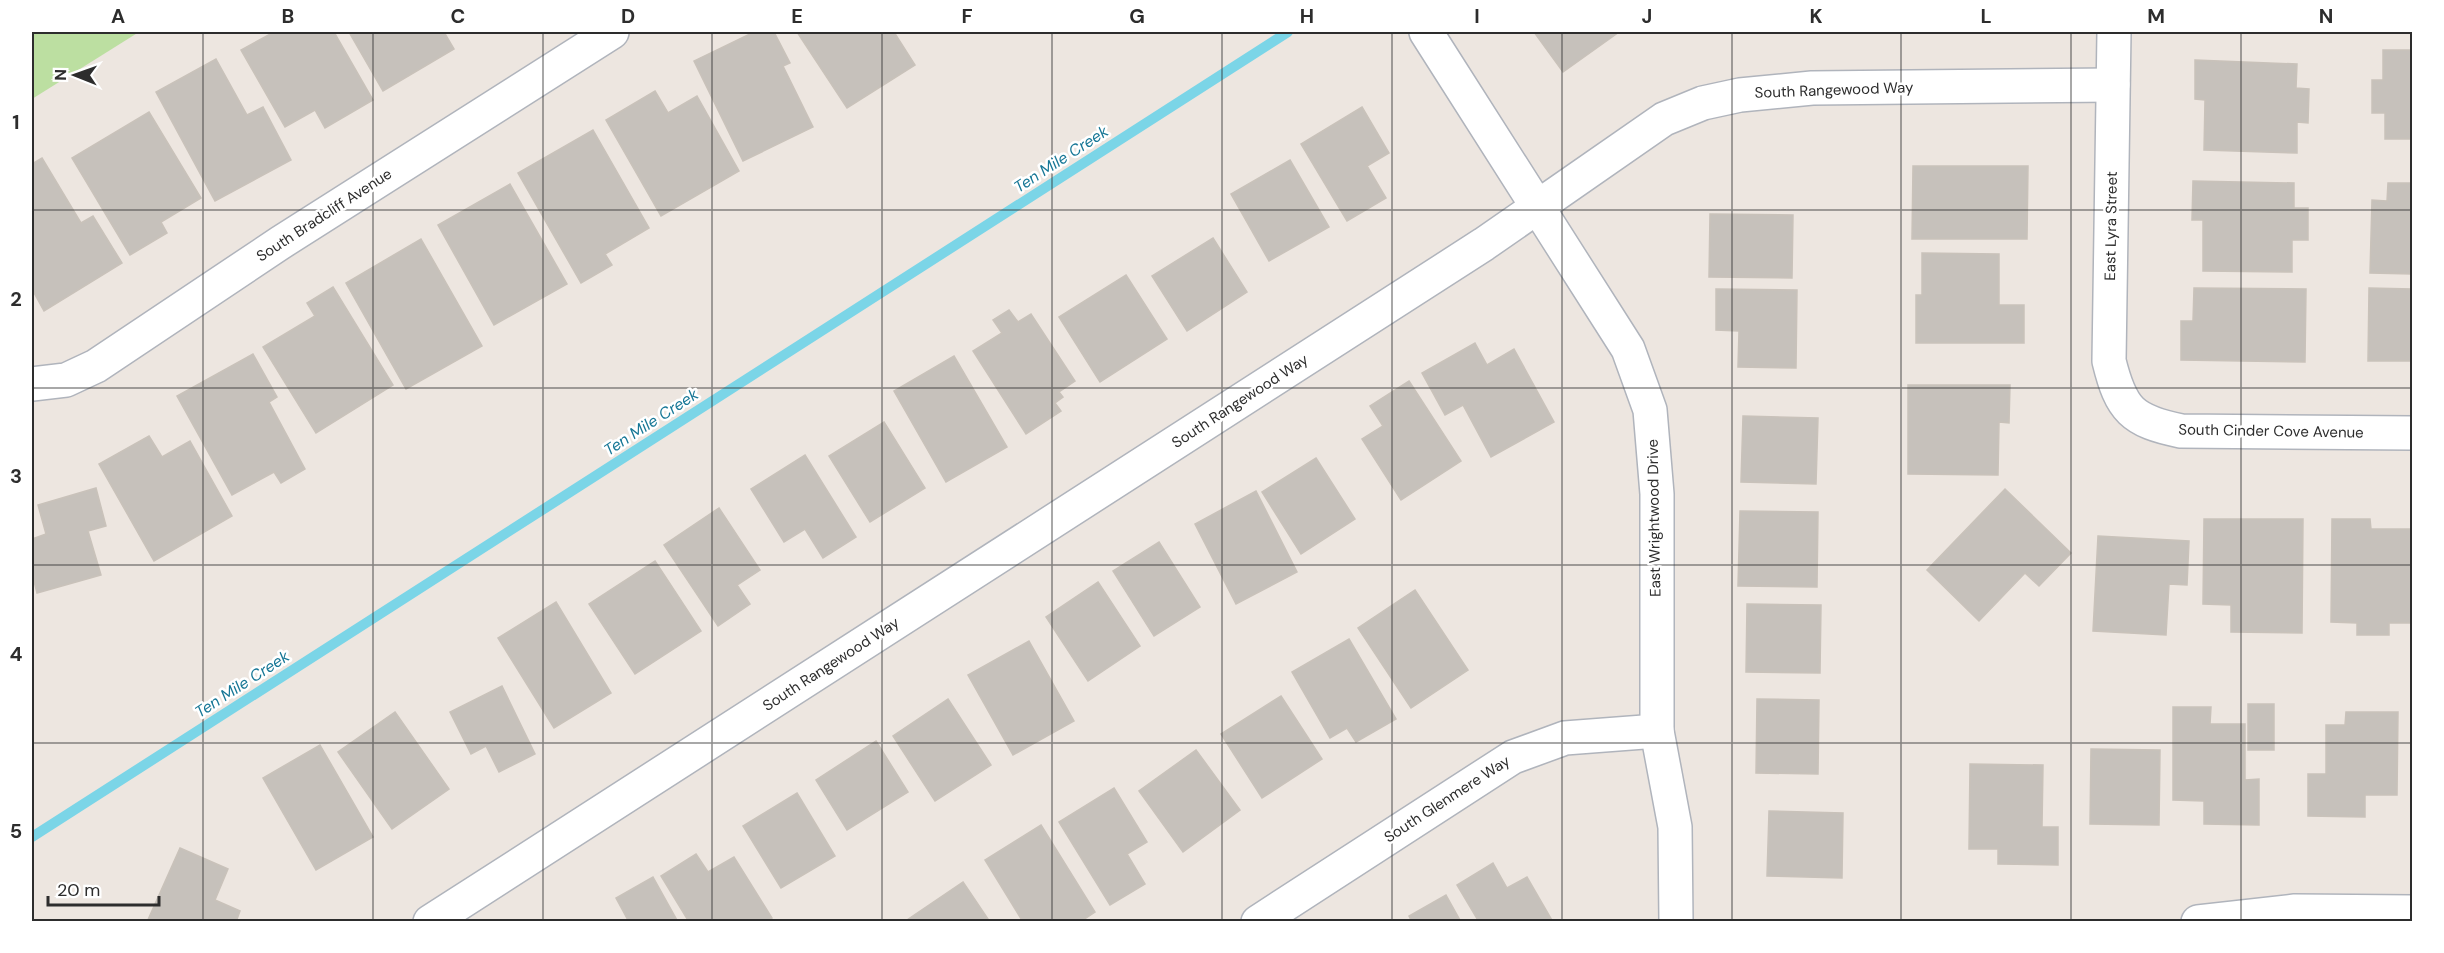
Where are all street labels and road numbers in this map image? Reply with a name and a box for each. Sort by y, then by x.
street label: South Rangewood Way [1754,77,1914,103]
street label: South Bradcliff Avenue [252,164,396,266]
street label: East Lyra Street [2100,171,2122,281]
street label: South Rangewood Way [1168,349,1313,453]
street label: South Cinder Cove Avenue [2178,419,2364,443]
street label: East Wrightwood Drive [1643,439,1665,597]
street label: South Rangewood Way [759,612,904,716]
street label: South Glenmere Way [1380,750,1514,847]

